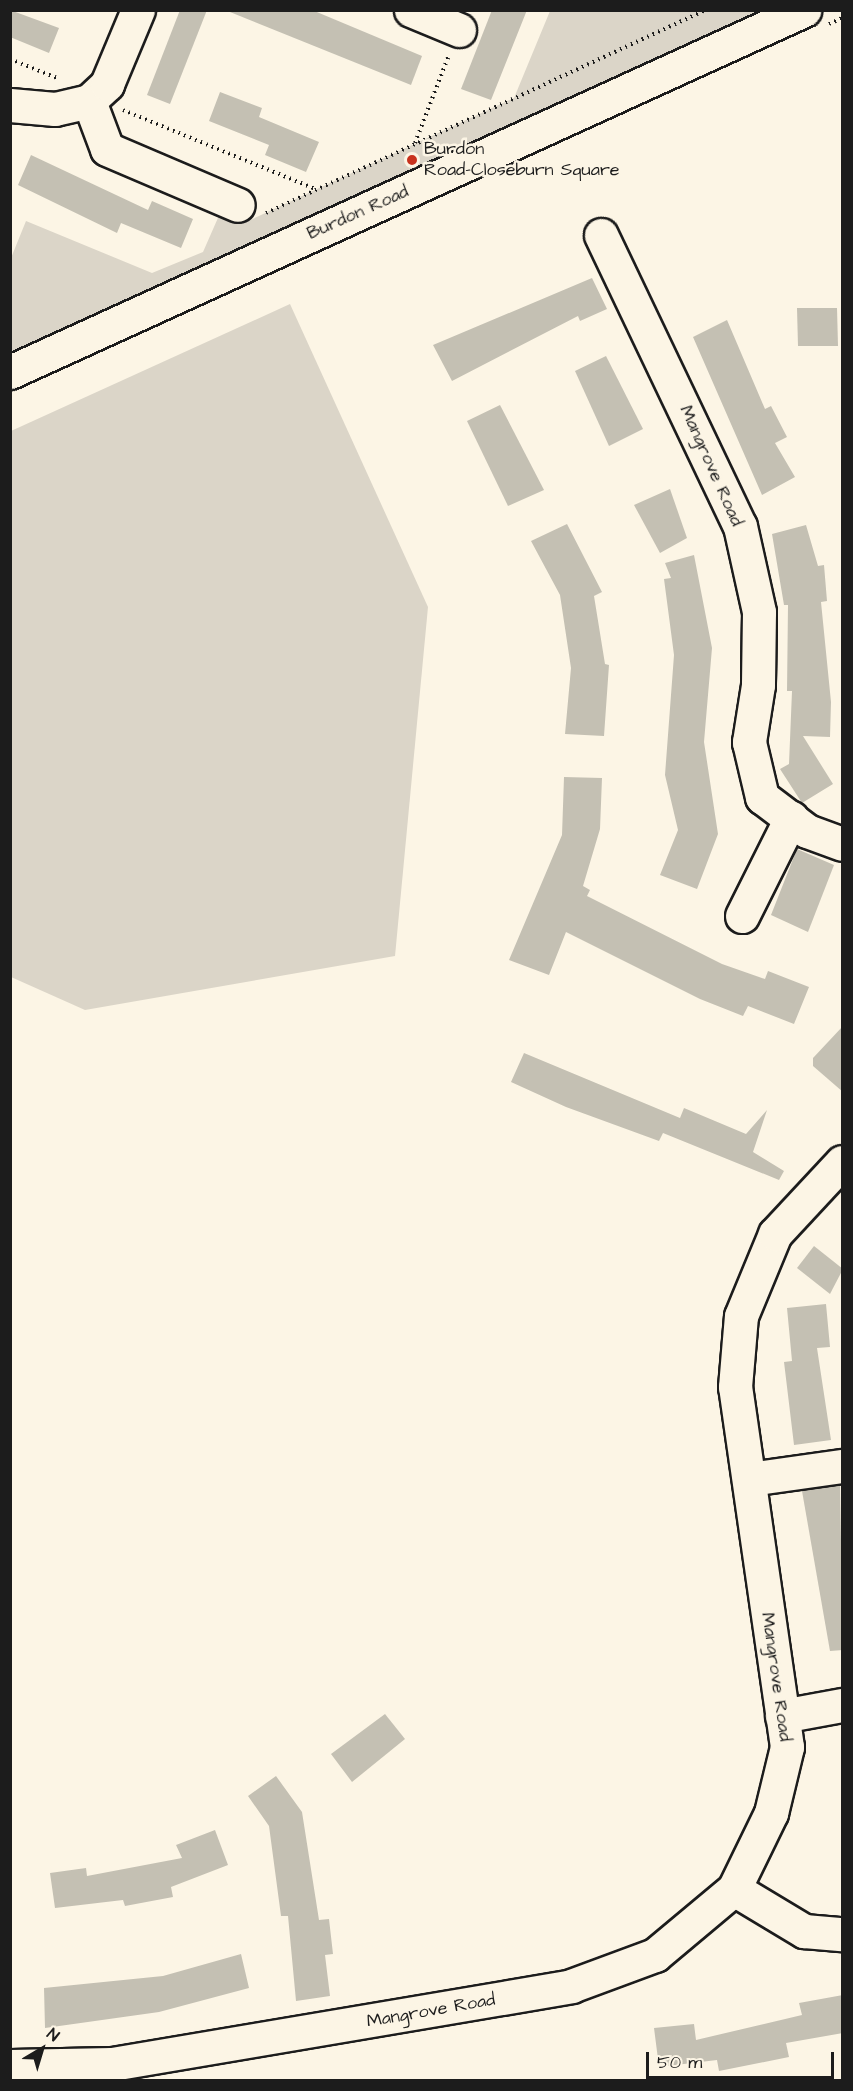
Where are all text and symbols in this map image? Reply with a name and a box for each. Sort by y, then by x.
place label: Burdon Road-Closeburn Square [424,139,620,182]
marker: Burdon Road-Closeburn Square [405,153,419,167]
street label: Burdon Road [304,181,412,245]
street label: Mangrove Road [675,402,747,530]
street label: Mangrove Road [756,1611,796,1743]
street label: Mangrove Road [365,1989,497,2033]
north arrow [12,2019,72,2079]
text: N [42,2023,64,2047]
scale bar [649,2040,836,2078]
text: 50 m [657,2050,702,2075]

